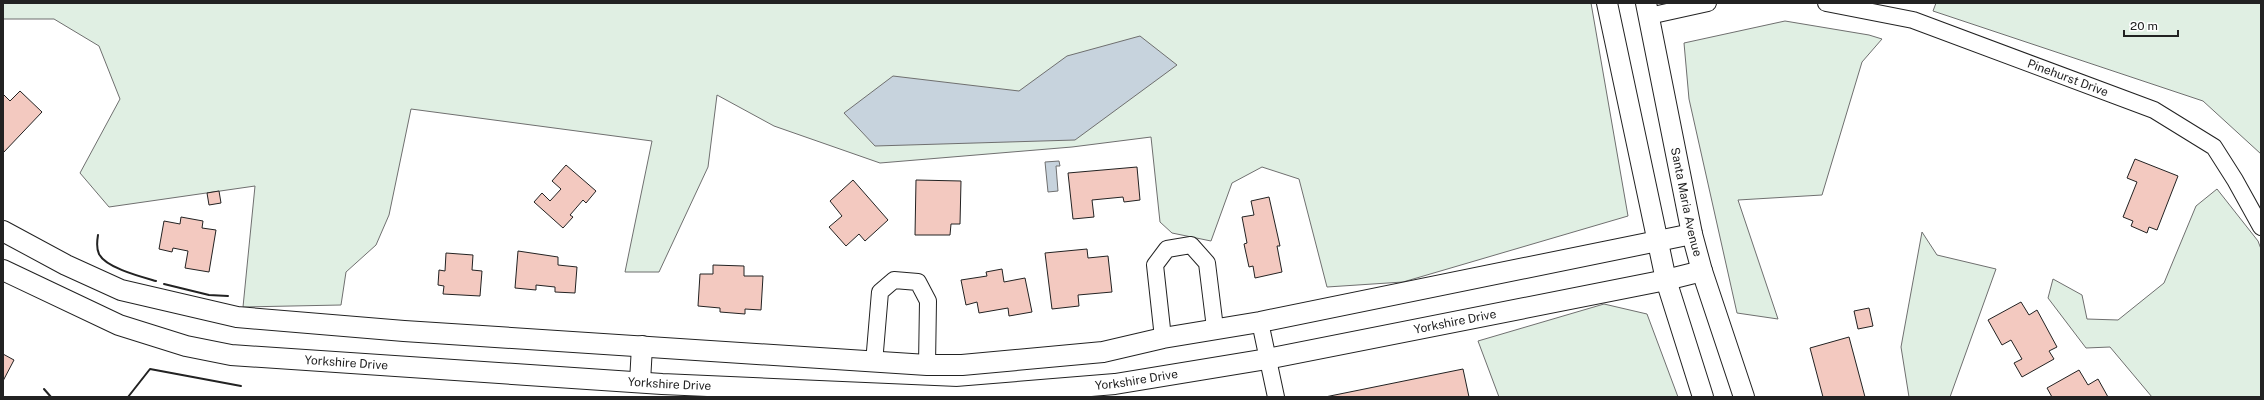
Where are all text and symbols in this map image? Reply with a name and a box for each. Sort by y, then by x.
scale bar [2124,12,2178,38]
text: 20 m [2130,19,2158,33]
street label: Pinehurst Drive [2025,56,2111,99]
street label: Santa Maria Avenue [1668,146,1705,258]
street label: Yorkshire Drive [1413,307,1498,337]
street label: Yorkshire Drive [304,353,389,373]
street label: Yorkshire Drive [1094,367,1179,393]
street label: Yorkshire Drive [627,375,712,393]

